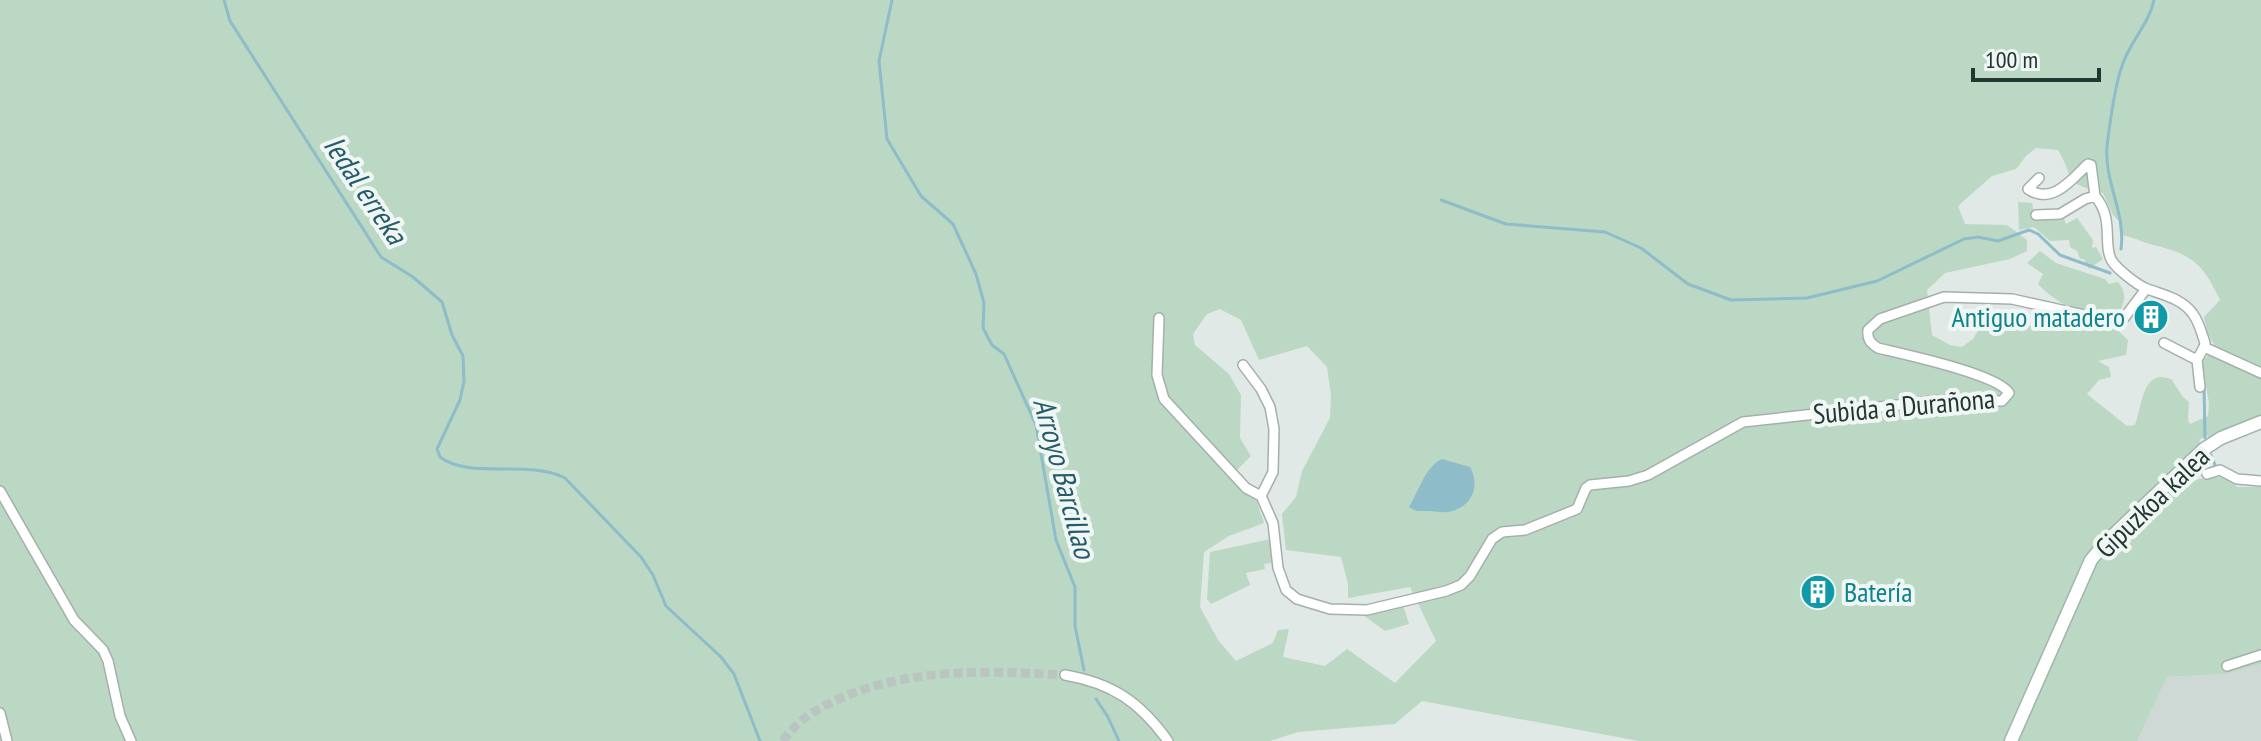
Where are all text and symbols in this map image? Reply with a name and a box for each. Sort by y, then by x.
scale bar [1973,32,2099,82]
text: 100 m [1985,44,2038,75]
water label: Iedal erreka [316,127,418,253]
place label: Antiguo matadero [1952,298,2125,335]
building icon: Antiguo matadero [2132,298,2170,336]
street label: Subida a Durañona [1812,379,1996,432]
water label: Arroyo Barcillao [1025,393,1106,564]
street label: Gipuzkoa kalea [2086,438,2217,565]
building icon: Batería [1799,573,1837,611]
place label: Batería [1844,573,1912,610]

